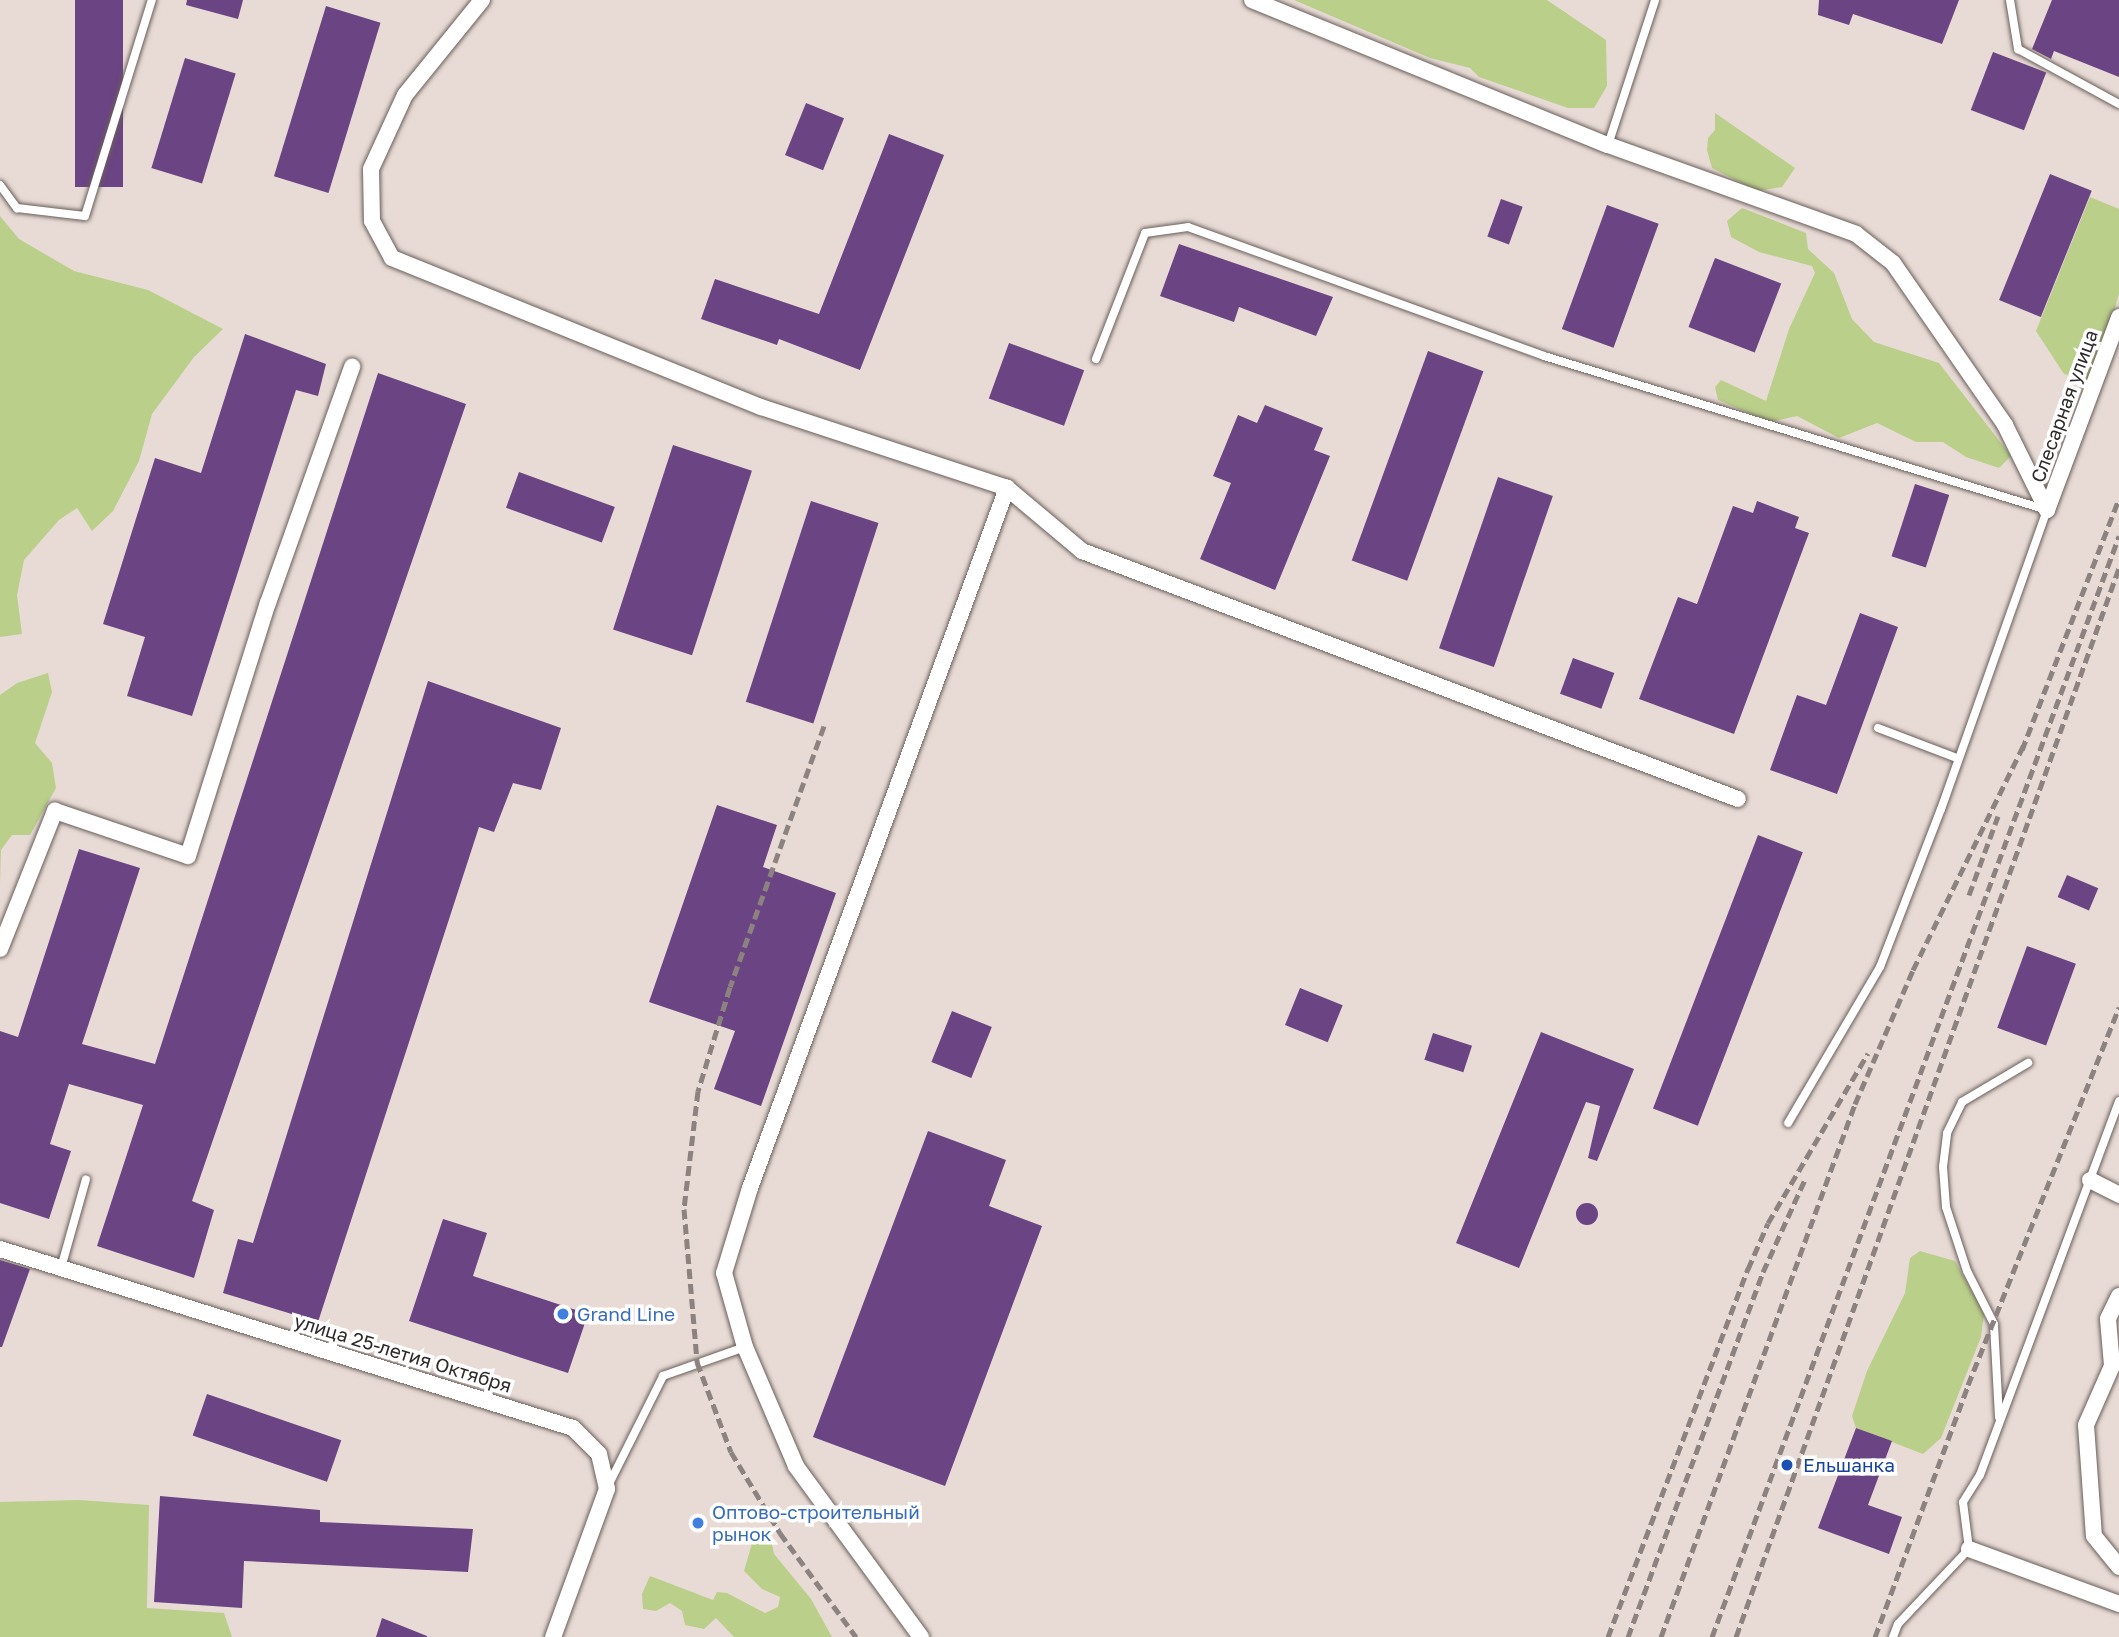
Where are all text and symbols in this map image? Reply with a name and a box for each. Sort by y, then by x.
street label: Слесарная улица [2026,327,2102,485]
place label: Grand Line [577,1303,675,1325]
marker: Grand Line [555,1306,571,1322]
street label: улица 25-летия Октября [292,1309,514,1397]
place label: Ельшанка [1803,1454,1895,1476]
marker: Ельшанка [1777,1455,1797,1475]
place label: Оптово-строительный рынок [712,1501,920,1545]
marker: Оптово-строительный рынок [690,1515,706,1531]

